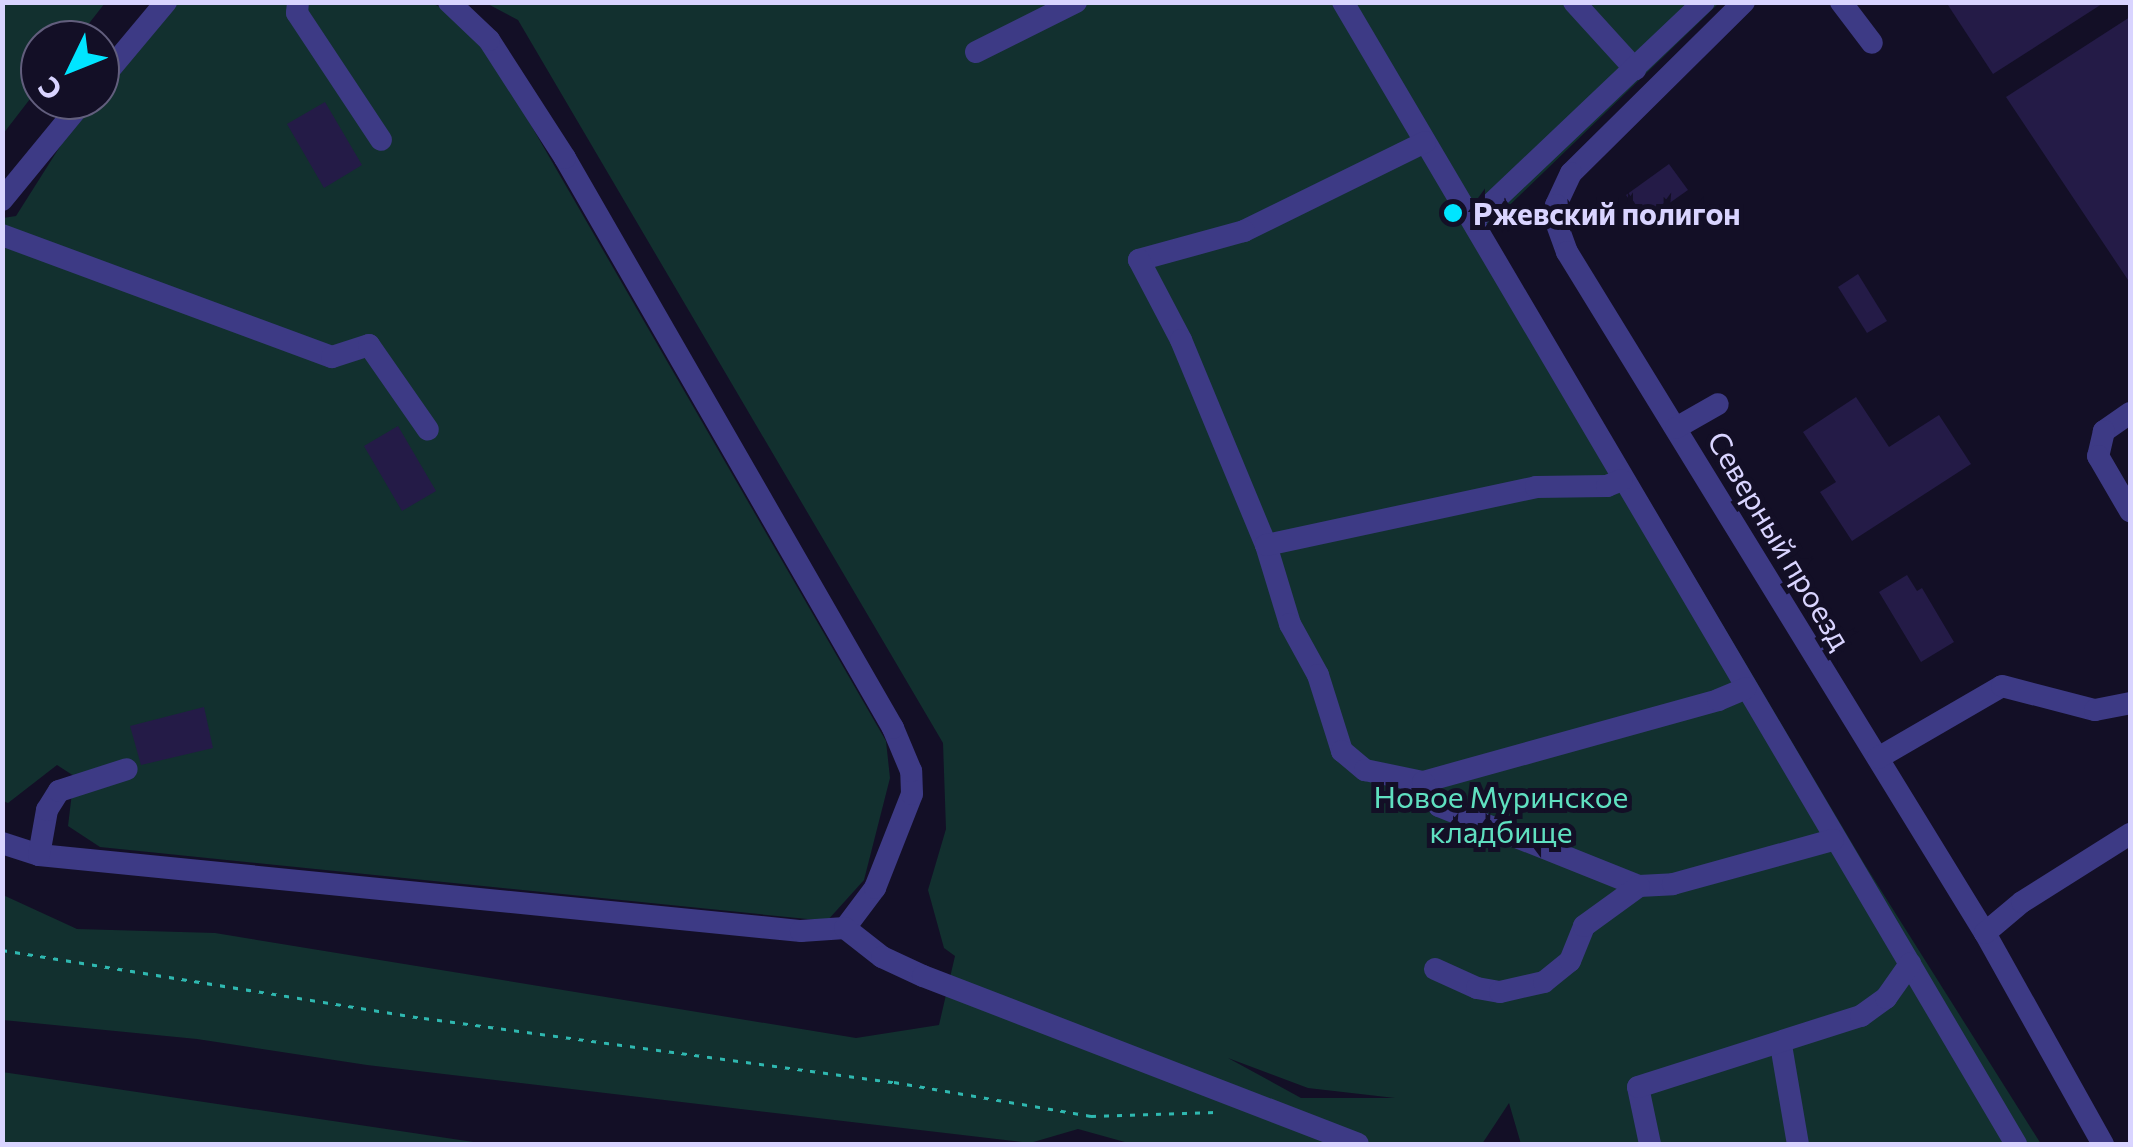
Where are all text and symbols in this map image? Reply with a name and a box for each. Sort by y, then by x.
north arrow [20,20,120,120]
text: С [31,71,68,108]
place label: Ржевский полигон [1473,195,1741,231]
marker: Ржевский полигон [1442,202,1464,224]
street label: Северный проезд [1701,424,1859,656]
park label: Новое Муринское кладбище [1374,778,1628,848]

